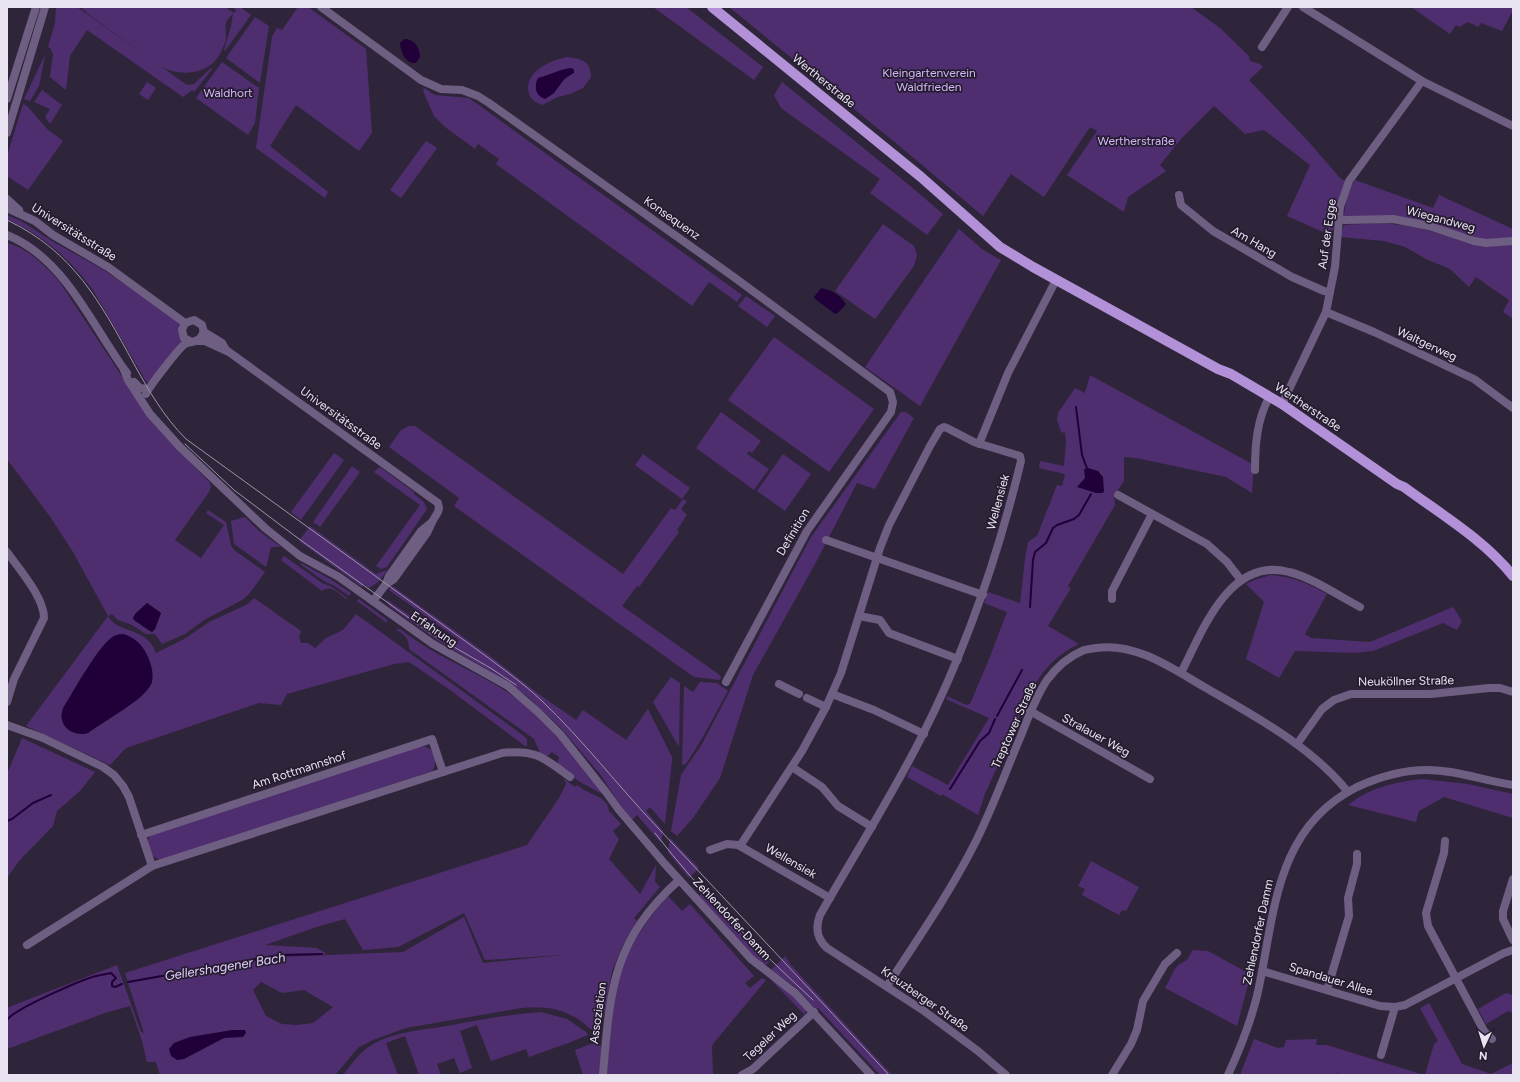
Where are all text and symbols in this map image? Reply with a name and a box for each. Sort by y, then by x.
street label: Wertherstraße [790,51,859,111]
park label: Kleingartenverein Waldfrieden [882,66,976,94]
park label: Waldhort [203,86,253,100]
park label: Wertherstraße [1097,134,1175,148]
street label: Konsequenz [641,193,703,243]
street label: Auf der Egge [1315,198,1339,270]
street label: Universitätsstraße [29,200,119,264]
street label: Wiegandweg [1405,203,1477,235]
street label: Am Hang [1229,223,1279,261]
street label: Waltgerweg [1395,324,1459,364]
street label: Wertherstraße [1272,380,1344,435]
street label: Universitätsstraße [297,384,385,453]
street label: Wellensiek [984,473,1012,531]
street label: Definition [773,506,813,558]
street label: Erfahrung [408,608,460,650]
street label: Neuköllner Straße [1358,673,1455,689]
street label: Treptower Straße [989,679,1040,770]
street label: Stralauer Weg [1059,711,1133,759]
street label: Am Rottmannshof [250,748,348,792]
street label: Wellensiek [763,841,819,881]
street label: Zehlendorfer Damm [690,875,774,963]
street label: Zehlendorfer Damm [1240,878,1276,986]
water label: Gellershagener Bach [164,950,286,983]
street label: Spandauer Allee [1287,960,1375,999]
street label: Kreuzberger Straße [878,963,972,1035]
street label: Assoziation [587,981,609,1045]
street label: Tegeler Weg [741,1008,799,1064]
north arrow [1464,1026,1504,1066]
text: N [1479,1049,1488,1062]

